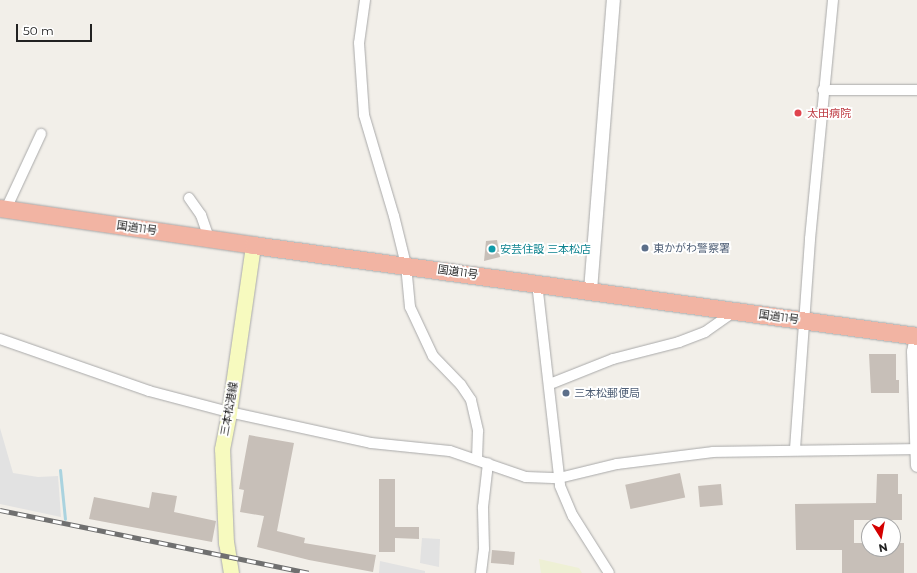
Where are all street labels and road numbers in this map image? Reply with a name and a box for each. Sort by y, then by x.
street label: 国道11号 [116,219,158,237]
street label: 国道11号 [437,263,479,281]
street label: 国道11号 [758,308,800,326]
street label: 三本松港線 [218,381,240,437]

